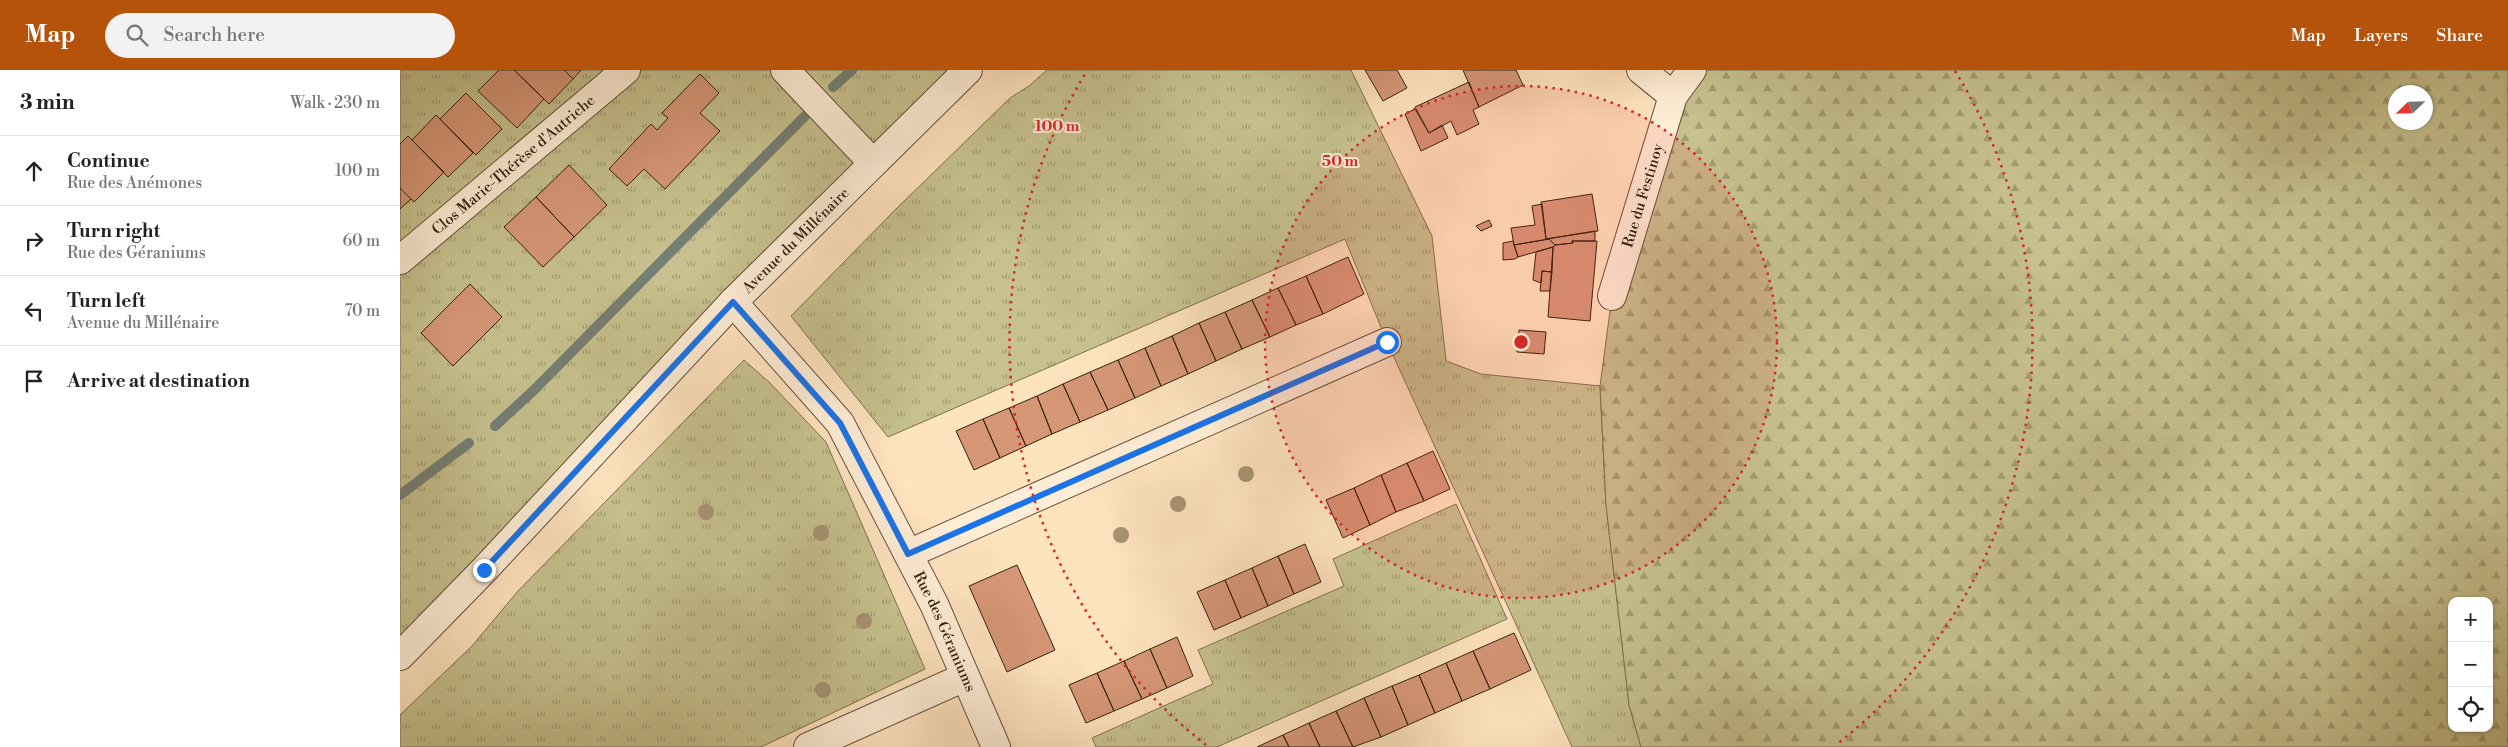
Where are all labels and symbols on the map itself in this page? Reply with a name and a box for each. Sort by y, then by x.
north arrow [2388,85,2433,130]
street label: Clos Marie-Thérèse d'Autriche [428,91,599,239]
text: 100 m [1035,117,1080,136]
street label: Rue du Festinoy [1618,141,1668,250]
text: 50 m [1322,152,1358,171]
street label: Avenue du Millénaire [738,184,853,298]
route start [1376,331,1399,354]
centre of rings [1512,333,1530,351]
route end [473,559,496,582]
street label: Rue des Géraniums [909,568,980,695]

